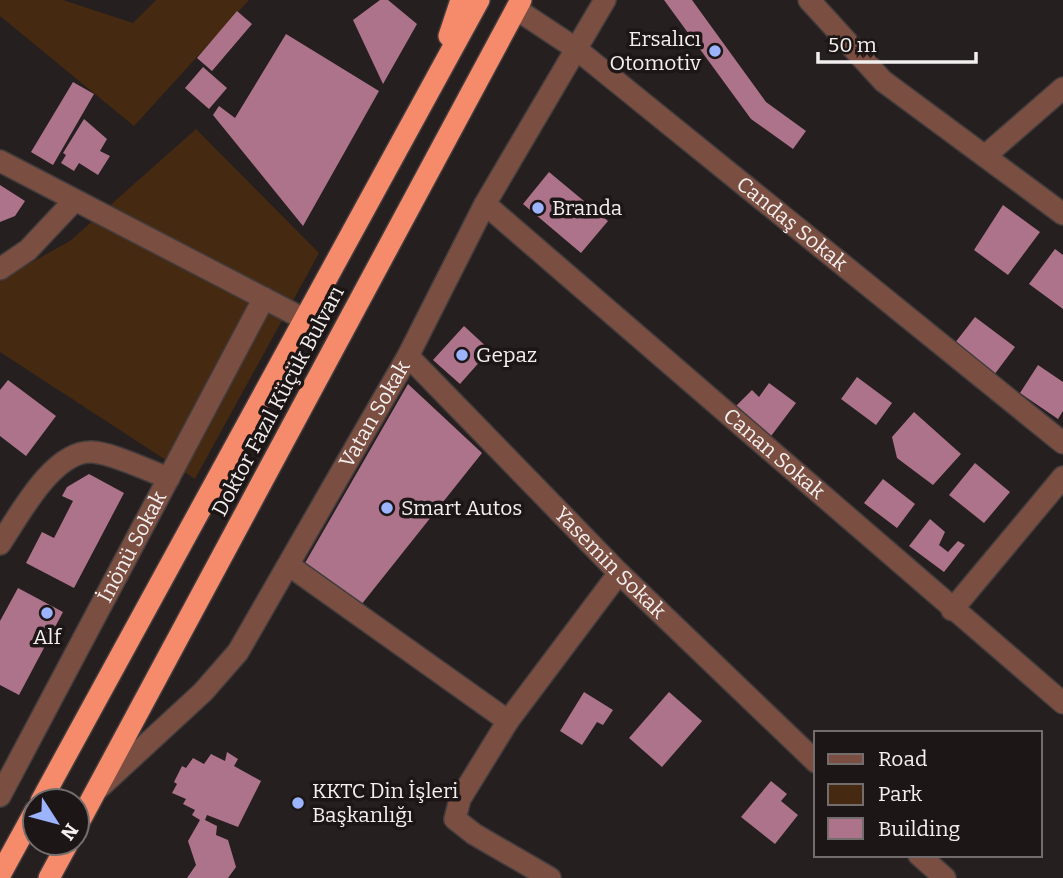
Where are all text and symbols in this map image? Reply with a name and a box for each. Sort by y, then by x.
scale bar [818,21,976,65]
place label: Ersalıcı Otomotiv [609,26,702,76]
text: 50 m [828,32,877,58]
marker: Ersalıcı Otomotiv [707,43,723,59]
street label: Candaş Sokak [731,171,853,276]
place label: Branda [552,195,623,221]
marker: Branda [530,200,546,216]
street label: Doktor Fazıl Küçük Bulvarı [206,282,350,520]
place label: Gepaz [476,342,537,368]
marker: Gepaz [454,347,470,363]
street label: Vatan Sokak [334,356,416,473]
street label: Canan Sokak [718,403,830,505]
street label: İnönü Sokak [92,487,172,607]
place label: Smart Autos [401,495,522,521]
marker: Smart Autos [379,500,395,516]
street label: Yasemin Sokak [549,501,671,624]
marker: Alf [39,605,55,621]
place label: Alf [33,624,63,650]
legend [814,731,1042,857]
text: Road [878,746,927,772]
place label: KKTC Din İşleri Başkanlığı [312,778,458,828]
text: Park [878,781,922,807]
north arrow [21,787,91,857]
marker: KKTC Din İşleri Başkanlığı [290,795,306,811]
text: Building [878,816,961,842]
text: N [56,819,83,845]

